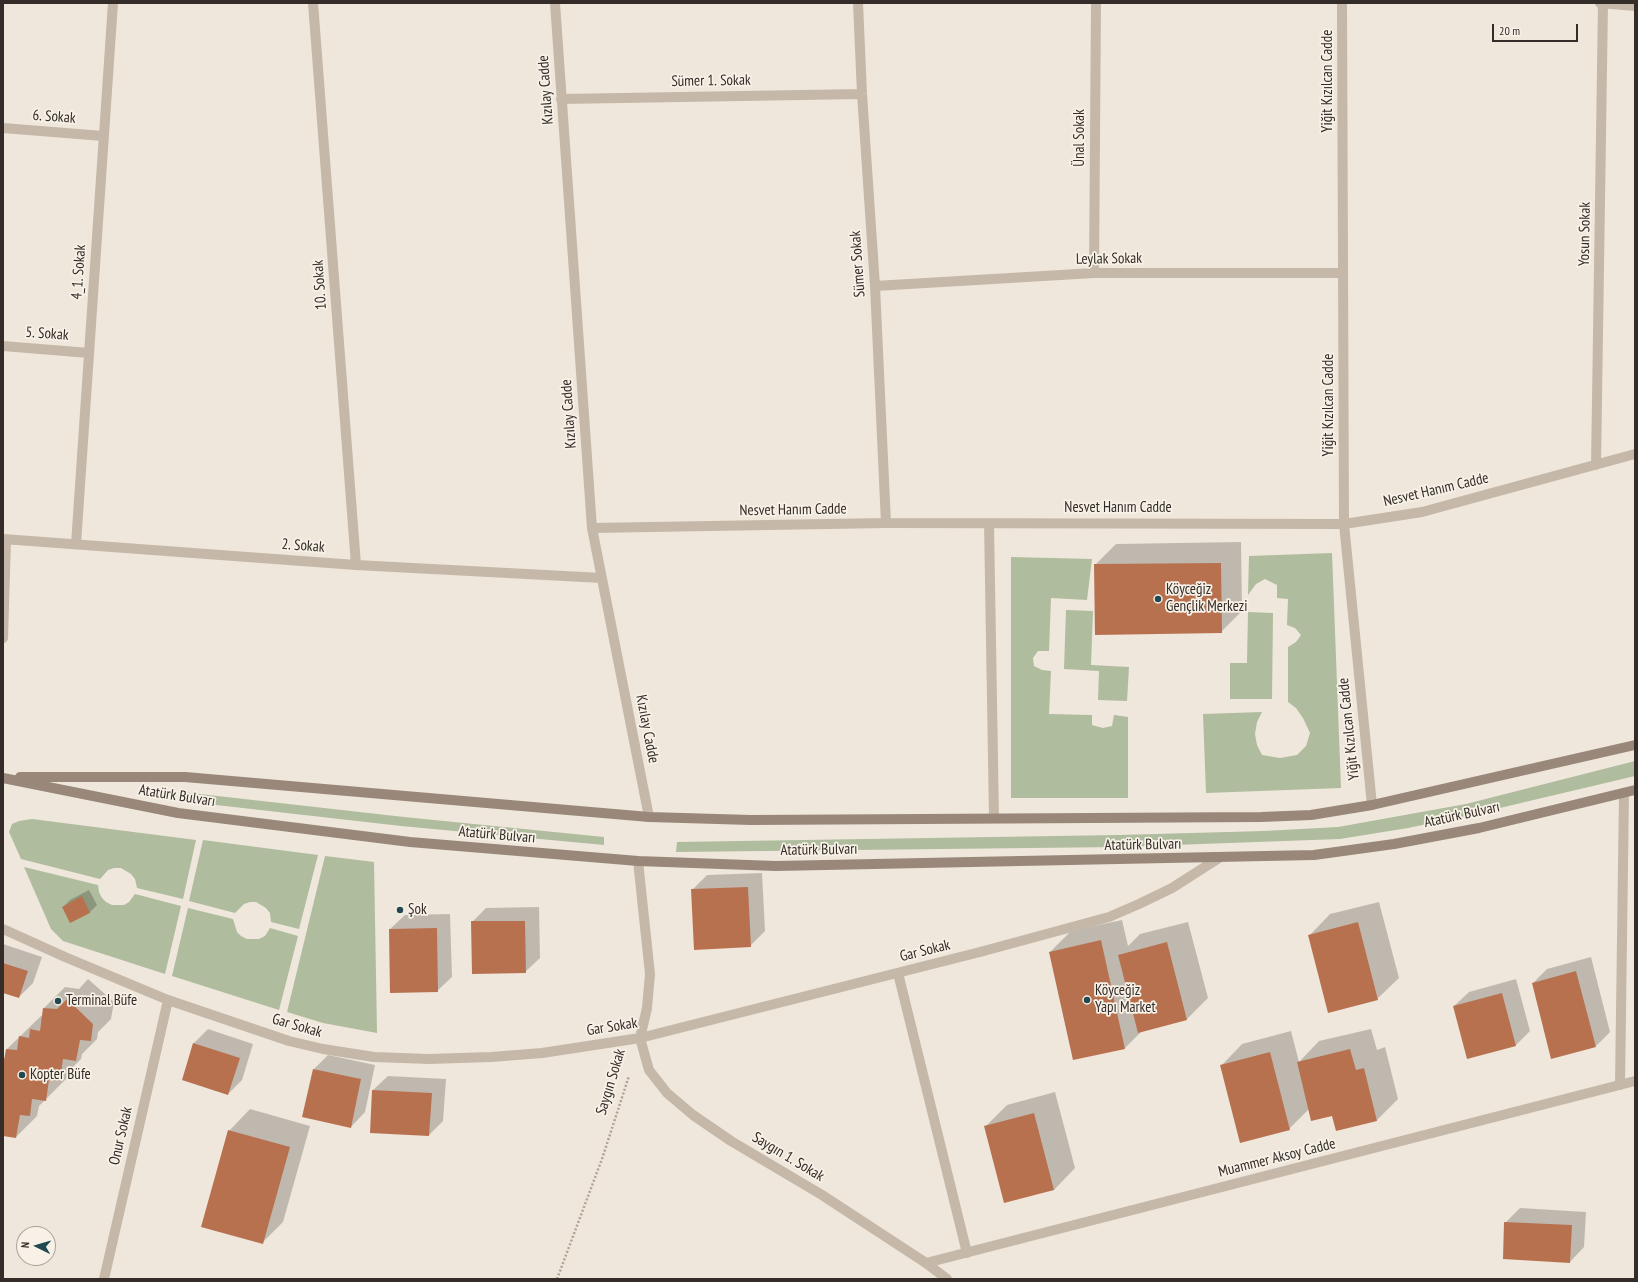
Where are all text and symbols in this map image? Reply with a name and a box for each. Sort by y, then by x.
scale bar [1494,16,1580,42]
text: 20 m [1499,23,1520,38]
street label: Yiğit Kızılcan Cadde [1319,30,1337,132]
street label: Kızılay Cadde [535,55,557,125]
street label: Sümer 1. Sokak [671,71,751,91]
street label: 6. Sokak [32,107,76,127]
street label: Ünal Sokak [1071,109,1089,167]
street label: Yosun Sokak [1575,202,1595,266]
street label: Sümer Sokak [847,230,869,298]
street label: 4_1. Sokak [68,244,90,300]
street label: Leylak Sokak [1076,249,1142,269]
street label: 10. Sokak [309,259,331,311]
street label: 5. Sokak [25,324,69,344]
street label: Yiğit Kızılcan Cadde [1320,354,1338,456]
street label: Kızılay Cadde [558,379,580,449]
street label: Nesvet Hanım Cadde [1382,469,1490,511]
street label: Nesvet Hanım Cadde [1064,499,1172,517]
street label: Nesvet Hanım Cadde [739,500,847,520]
street label: 2. Sokak [281,536,325,556]
place label: Köyceğiz Gençlik Merkezi [1166,581,1248,616]
marker: Köyceğiz Gençlik Merkezi [1153,594,1163,604]
street label: Yiğit Kızılcan Cadde [1335,677,1363,781]
street label: Kızılay Cadde [632,693,662,765]
street label: Atatürk Bulvarı [138,781,216,811]
street label: Atatürk Bulvarı [1422,798,1502,832]
street label: Atatürk Bulvarı [458,823,536,847]
street label: Atatürk Bulvarı [1104,835,1182,855]
street label: Atatürk Bulvarı [780,840,858,860]
place label: Şok [408,901,427,919]
marker: Şok [395,905,405,915]
street label: Gar Sokak [898,936,952,966]
place label: Köyceğiz Yapı Market [1095,982,1156,1017]
place label: Terminal Büfe [66,992,137,1010]
marker: Köyceğiz Yapı Market [1082,995,1092,1005]
marker: Terminal Büfe [53,996,63,1006]
street label: Gar Sokak [270,1010,324,1042]
street label: Gar Sokak [585,1014,639,1040]
street label: Saygın Sokak [592,1047,630,1117]
place label: Kopter Büfe [30,1066,91,1084]
marker: Kopter Büfe [17,1070,27,1080]
street label: Onur Sokak [106,1105,136,1167]
street label: Saygın 1. Sokak [749,1129,827,1185]
street label: Muammer Aksoy Cadde [1217,1135,1337,1181]
north arrow [16,1226,56,1266]
text: N [18,1241,32,1249]

